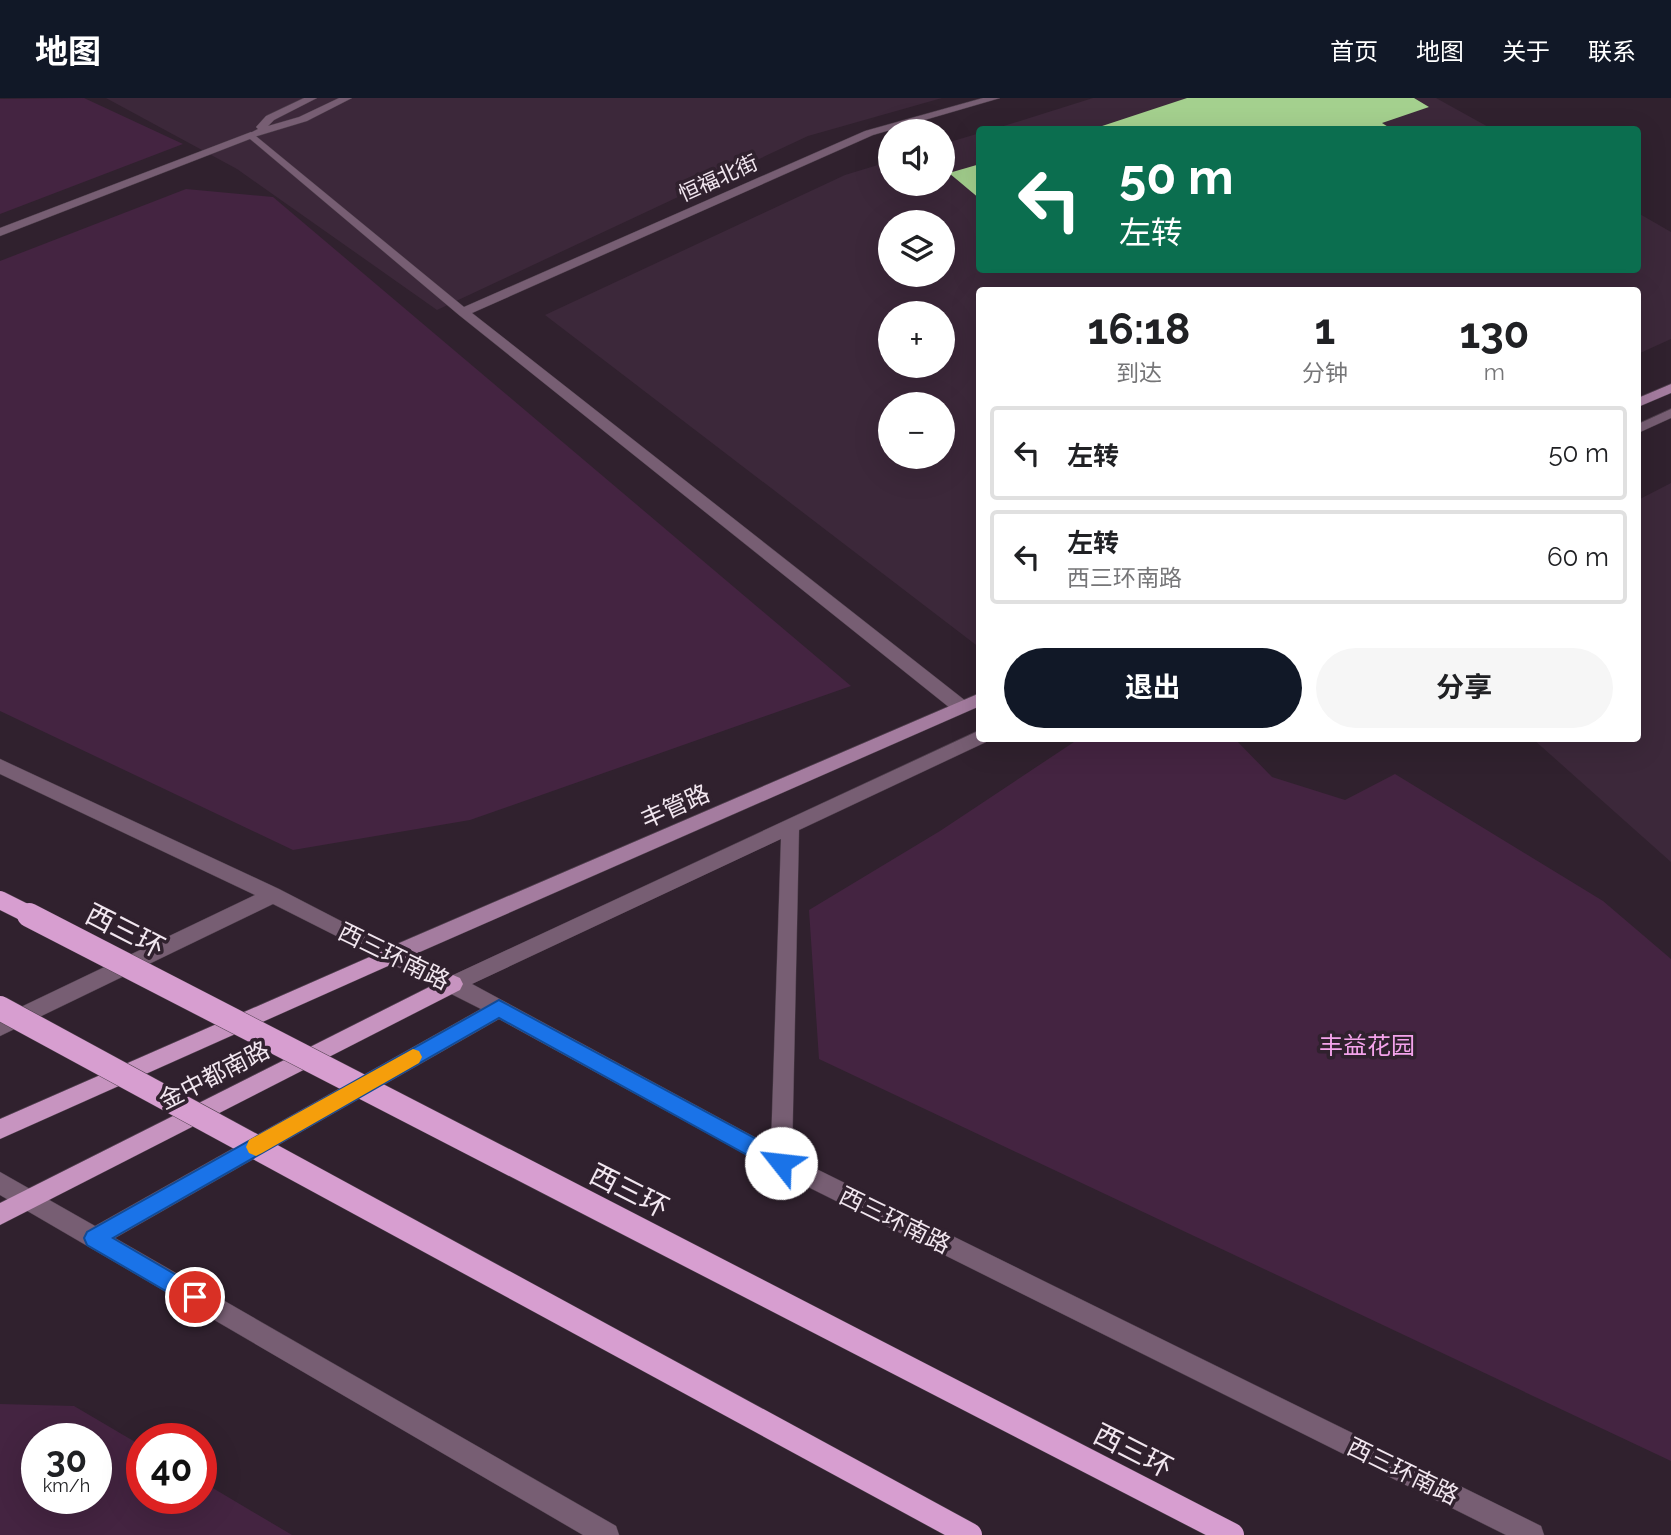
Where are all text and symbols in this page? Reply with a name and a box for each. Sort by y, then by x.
text: 地图 [35,32,101,71]
text: 首页 [1330,37,1378,66]
text: 地图 [1416,37,1464,66]
text: 关于 [1502,37,1550,66]
text: 联系 [1588,37,1636,66]
map controls [878,119,955,469]
button: sound [878,119,955,196]
text: 50 m [1119,148,1234,205]
street label: 恒福北街 [675,149,761,207]
icon: left [1004,154,1095,245]
button: layers [878,210,955,287]
text: 左转 [1119,214,1183,251]
button: + [878,301,955,378]
text: 16:18 [1088,305,1190,354]
text: 1 [1314,305,1335,354]
text: 130 [1459,309,1529,358]
text: m [1484,358,1505,385]
text: 到达 [1116,359,1162,386]
text: 分钟 [1302,359,1348,386]
button: − [878,392,955,469]
icon: left [1008,434,1046,472]
text: 50 m [1548,438,1609,468]
text: 左转 [1067,441,1119,471]
text: 左转 [1067,528,1119,558]
icon: left [1008,538,1046,576]
text: 60 m [1547,542,1609,572]
text: 西三环南路 [1067,564,1182,591]
button: 退出 [1004,648,1302,728]
button: 分享 [1316,648,1613,728]
street label: 丰管路 [636,778,714,834]
street label: 西三环 [80,897,170,965]
street label: 西三环南路 [334,917,454,995]
park label: 丰益花园 [1319,1031,1415,1060]
street label: 金中都南路 [154,1035,274,1115]
position arrow [744,1126,818,1200]
street label: 西三环 [584,1157,674,1225]
street label: 西三环南路 [835,1181,955,1259]
pin [165,1267,225,1327]
icon: arrive [176,1278,214,1316]
street label: 西三环 [1088,1417,1178,1485]
speed limit sign: 40 [126,1423,217,1514]
street label: 西三环南路 [1343,1432,1463,1510]
text: 30 [46,1439,87,1480]
text: km/h [43,1475,90,1496]

